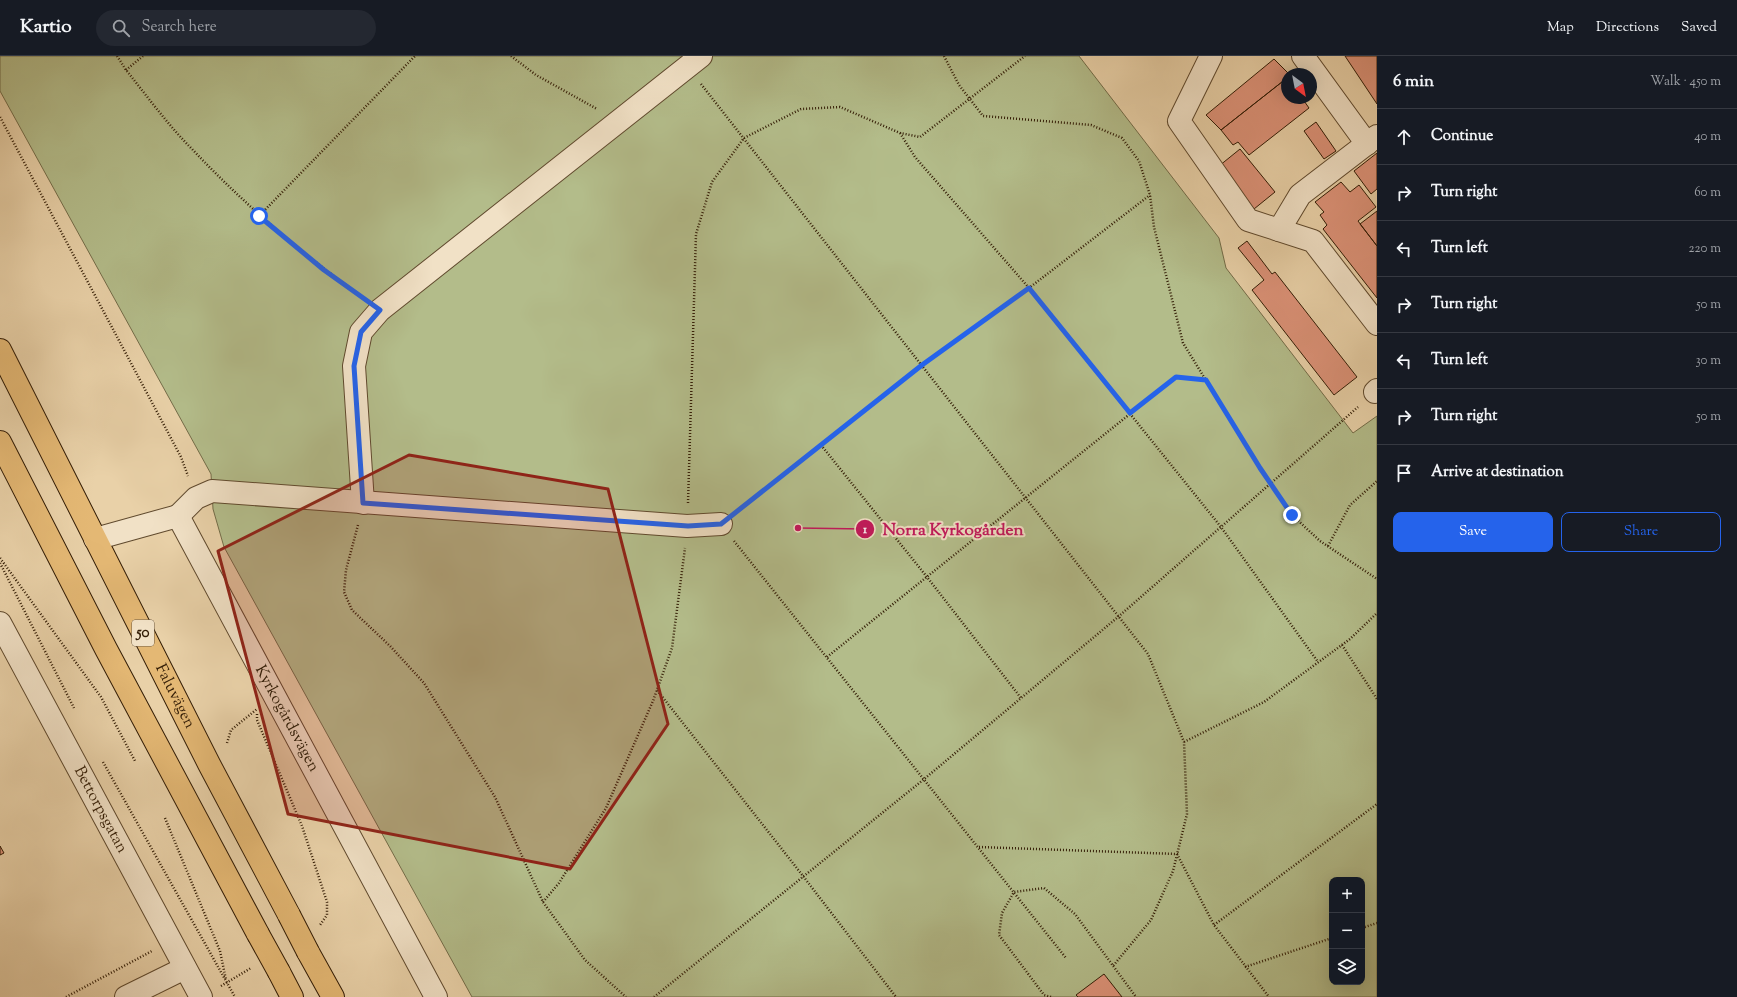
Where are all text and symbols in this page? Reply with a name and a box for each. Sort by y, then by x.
search box [96,10,376,46]
text: Kartio [20,14,72,41]
icon: search [110,17,132,39]
text: Search here [142,17,217,38]
text: Map [1547,18,1574,38]
text: Directions [1596,18,1659,38]
text: Saved [1681,18,1717,38]
north arrow [1281,68,1317,104]
text: 6 min [1393,70,1434,94]
text: Walk · 450 m [1650,73,1721,91]
icon: ahead [1393,126,1415,148]
text: Continue [1431,126,1493,147]
text: 40 m [1694,128,1721,146]
icon: right [1393,182,1415,204]
text: Turn right [1431,182,1497,203]
text: 60 m [1694,184,1721,202]
route start [250,207,268,225]
icon: left [1393,238,1415,260]
text: Turn left [1431,238,1488,259]
text: 220 m [1688,240,1721,258]
icon: right [1393,294,1415,316]
text: Turn right [1431,294,1497,315]
text: 50 m [1696,296,1721,314]
icon: left [1393,350,1415,372]
text: Turn left [1431,350,1488,371]
text: 30 m [1695,352,1721,370]
icon: right [1393,406,1415,428]
text: Turn right [1431,406,1497,427]
text: 50 m [1696,408,1721,426]
icon: arrive [1393,462,1415,484]
text: Arrive at destination [1431,462,1564,483]
route end [1283,506,1301,524]
button: Save [1393,512,1553,552]
button: Share [1561,512,1721,552]
callout: Norra Kyrkogården [855,515,1032,544]
text: Norra Kyrkogården [883,519,1024,543]
text: 1 [862,521,868,539]
road number: 50 [132,620,154,646]
street label: Faluvägen [149,660,201,733]
street label: Kyrkogårdsvägen [249,661,325,777]
street label: Bettorpsgatan [68,762,133,858]
map controls [1329,877,1365,985]
button: + [1329,877,1365,913]
button: − [1329,913,1365,949]
button: layers [1329,949,1365,985]

